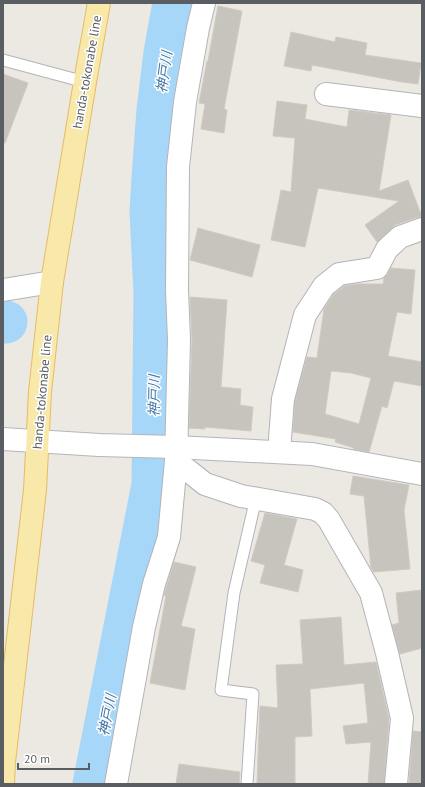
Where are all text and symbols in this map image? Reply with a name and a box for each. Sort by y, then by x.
street label: handa-tokonabe line [69,14,105,130]
water label: 神戸川 [152,48,176,94]
street label: handa-tokonabe line [29,334,55,450]
water label: 神戸川 [145,373,163,417]
water label: 神戸川 [94,691,120,737]
scale bar [18,745,89,771]
text: 20 m [24,751,50,766]

